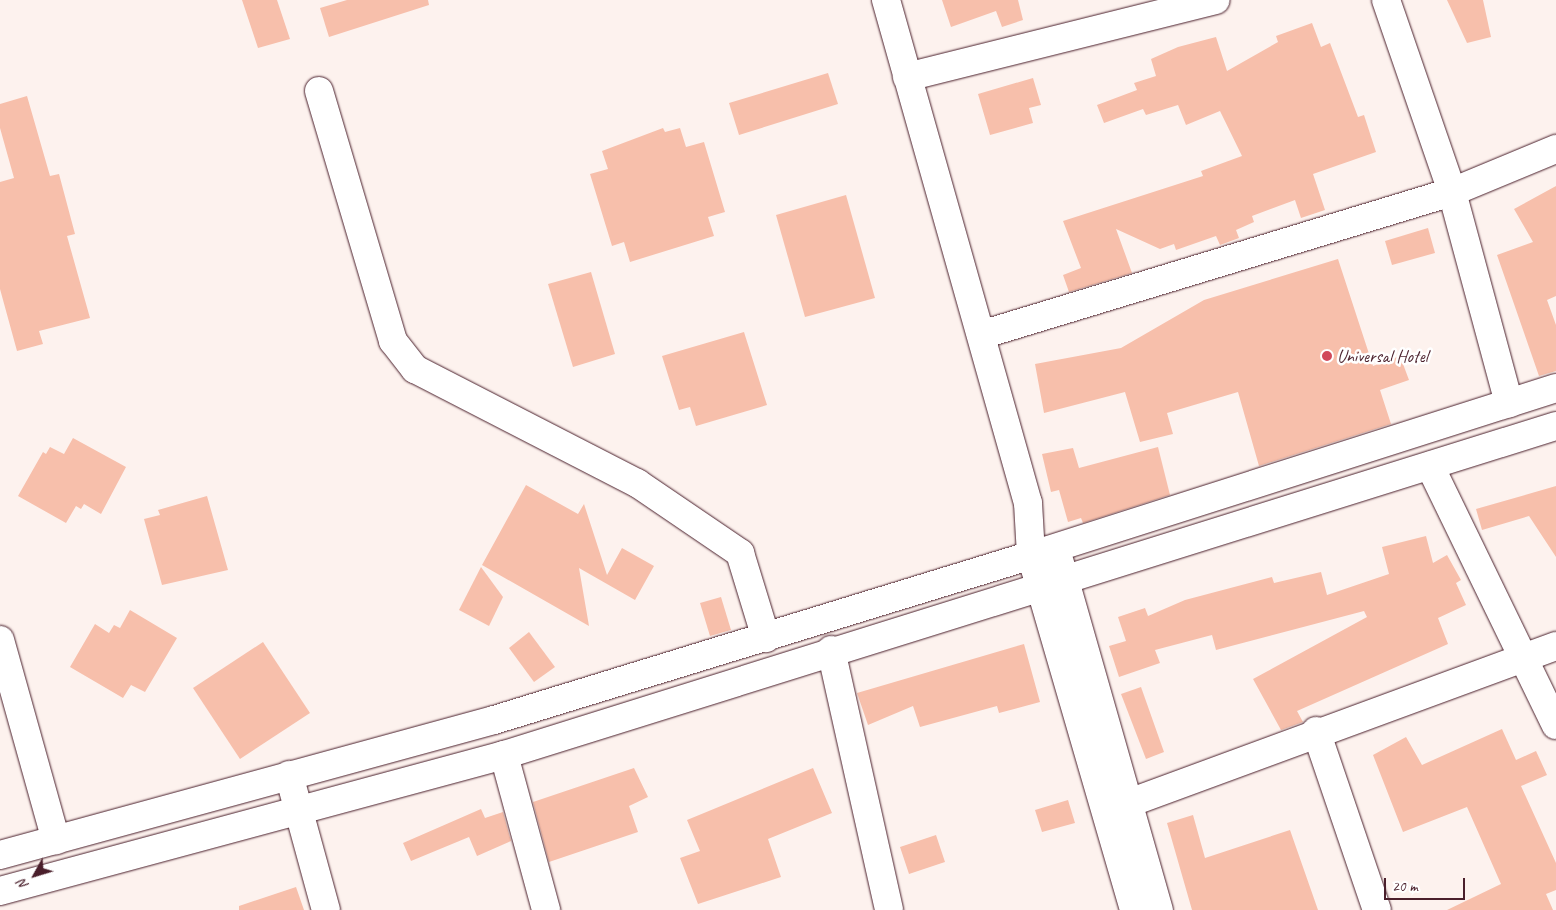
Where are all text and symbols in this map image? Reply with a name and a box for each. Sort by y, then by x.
place label: Universal Hotel [1337,345,1428,367]
marker: Universal Hotel [1321,350,1333,362]
north arrow [10,850,60,900]
scale bar [1386,868,1467,900]
text: N [14,876,32,893]
text: 20 m [1392,877,1418,896]

